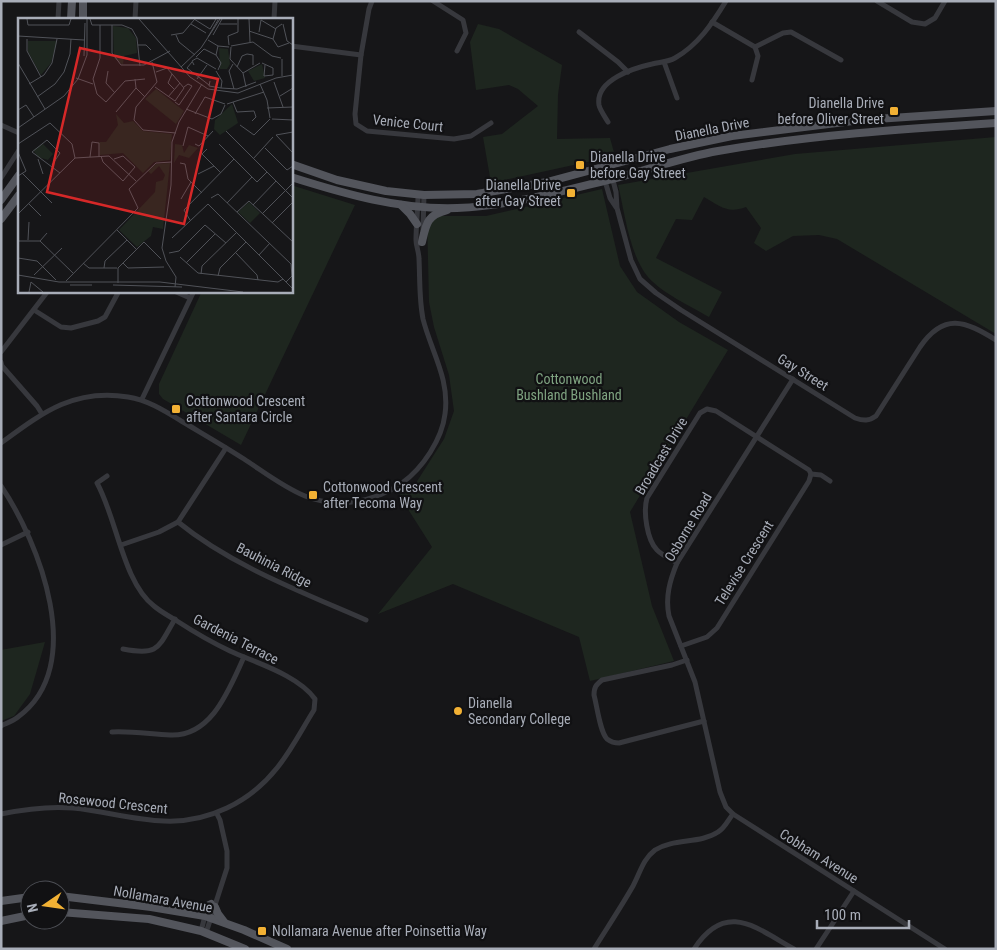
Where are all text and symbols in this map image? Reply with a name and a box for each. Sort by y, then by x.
inset map [18,18,292,292]
place label: Dianella Drive before Oliver Street [778,95,884,127]
marker: Dianella Drive before Oliver Street [888,105,900,117]
street label: Venice Court [372,111,444,135]
street label: Dianella Drive [673,114,751,144]
place label: Dianella Drive before Gay Street [590,149,686,181]
marker: Dianella Drive before Gay Street [574,159,586,171]
place label: Dianella Drive after Gay Street [475,177,561,209]
marker: Dianella Drive after Gay Street [565,187,577,199]
street label: Gay Street [775,350,831,394]
park label: Cottonwood Bushland Bushland [516,371,622,403]
place label: Cottonwood Crescent after Santara Circle [186,393,305,425]
marker: Cottonwood Crescent after Santara Circle [170,403,182,415]
street label: Broadcast Drive [632,414,691,498]
place label: Cottonwood Crescent after Tecoma Way [323,479,442,511]
marker: Cottonwood Crescent after Tecoma Way [307,489,319,501]
street label: Osborne Road [661,490,715,564]
street label: Televise Crescent [711,518,777,608]
street label: Bauhinia Ridge [234,539,315,591]
street label: Gardenia Terrace [191,611,282,668]
place label: Dianella Secondary College [468,695,571,727]
marker: Dianella Secondary College [452,705,464,717]
street label: Rosewood Crescent [58,789,168,817]
street label: Cobham Avenue [777,826,862,887]
north arrow [20,880,70,930]
street label: Nollamara Avenue [112,882,214,916]
scale bar [817,898,910,930]
text: N [24,902,41,914]
text: 100 m [824,906,861,924]
place label: Nollamara Avenue after Poinsettia Way [272,923,487,939]
marker: Nollamara Avenue after Poinsettia Way [256,925,268,937]

